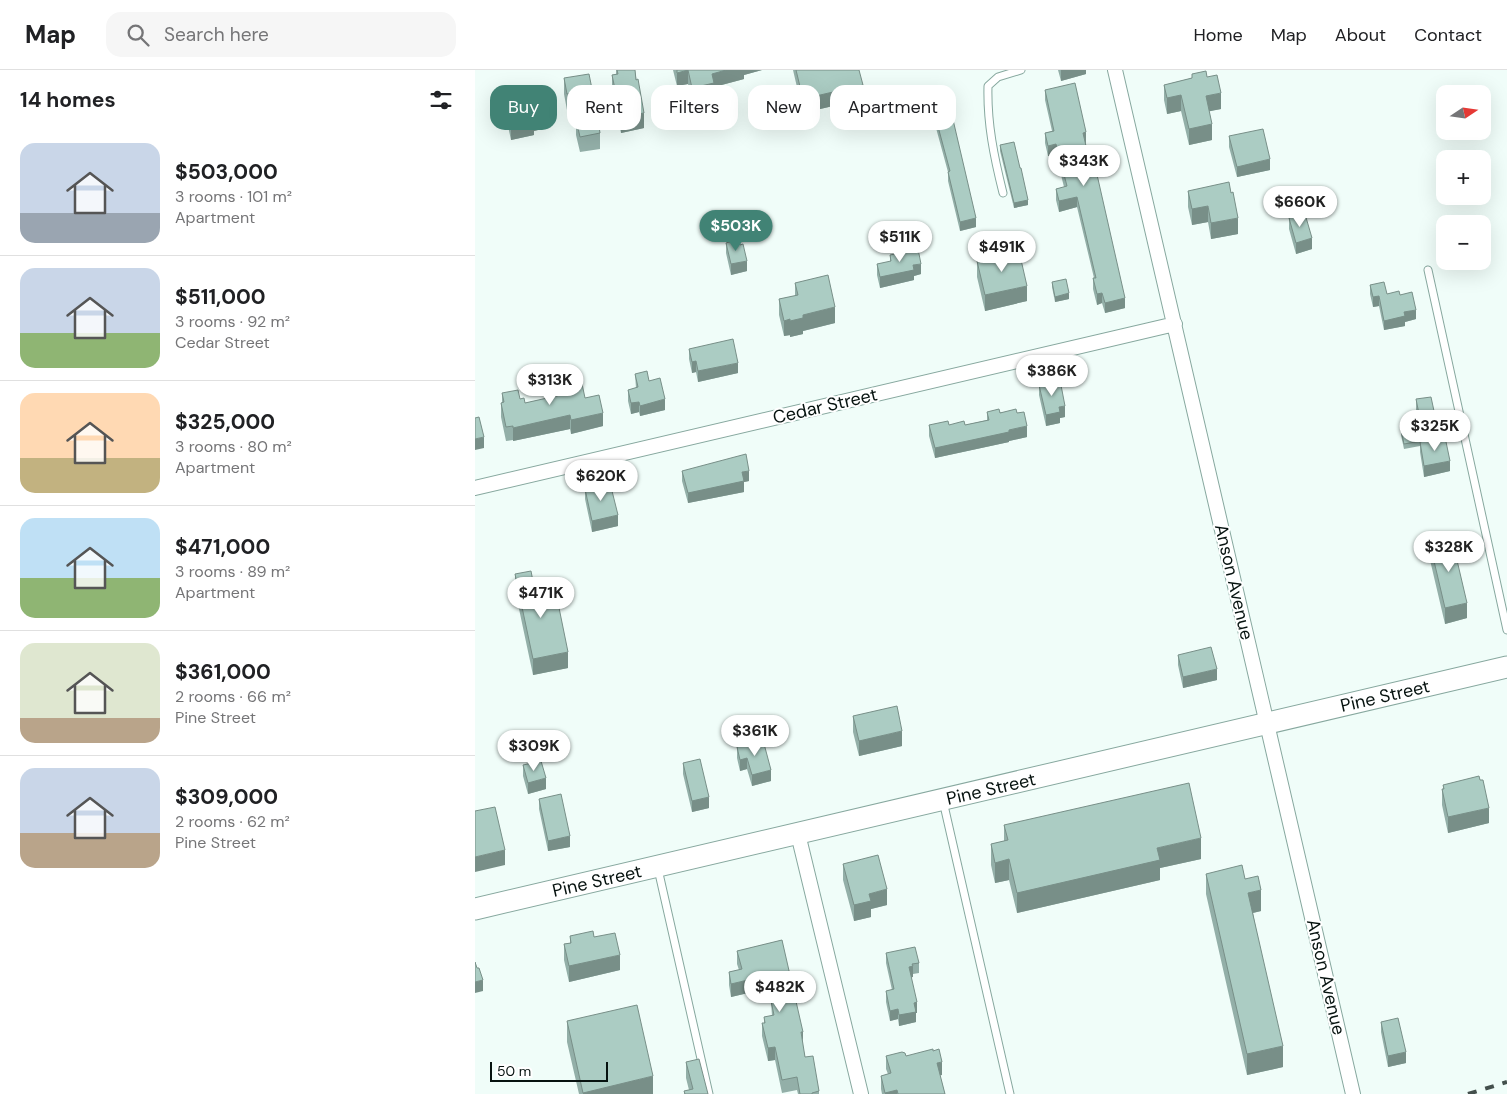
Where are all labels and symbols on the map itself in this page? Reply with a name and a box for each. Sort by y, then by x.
north arrow [1436,85,1491,140]
pin: $343K [1049,144,1119,187]
pin: $660K [1265,186,1335,228]
pin: $503K [701,210,771,252]
pin: $511K [865,220,935,263]
pin: $491K [967,230,1037,273]
pin: $386K [1017,354,1087,397]
pin: $313K [515,364,585,406]
street label: Cedar Street [770,382,880,430]
pin: $325K [1400,410,1470,452]
pin: $620K [566,460,636,502]
street label: Anson Avenue [1209,522,1259,642]
pin: $328K [1414,530,1484,573]
pin: $471K [506,576,576,619]
street label: Pine Street [1338,674,1432,718]
pin: $361K [720,714,790,757]
pin: $309K [499,730,569,772]
street label: Pine Street [944,767,1038,811]
street label: Pine Street [550,859,644,903]
street label: Anson Avenue [1301,917,1351,1037]
pin: $482K [745,970,815,1013]
scale bar [490,1059,607,1082]

